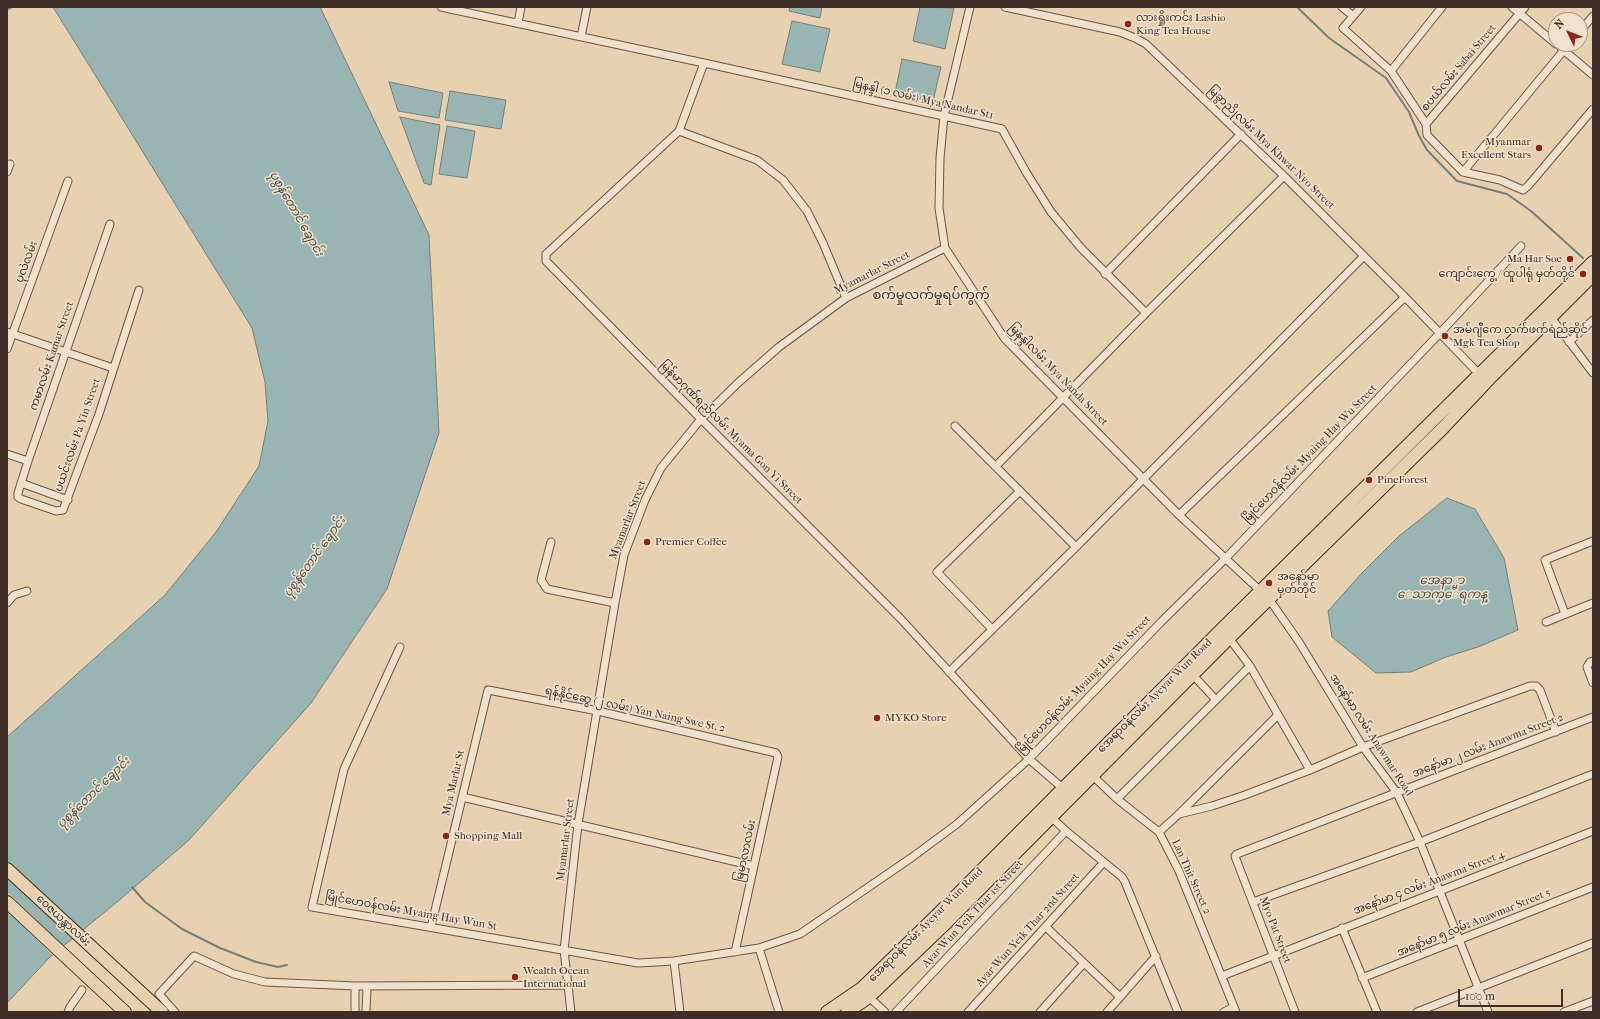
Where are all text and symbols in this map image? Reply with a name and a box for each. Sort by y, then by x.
place label: လားရှိုးကင်း Lashio King Tea House [1136,11,1226,37]
north arrow [1548,12,1588,52]
text: N [1552,17,1567,32]
marker: လားရှိုးကင်း Lashio King Tea House [1123,19,1133,29]
street label: စပယ်လမ်း Sabai Street [1419,22,1499,114]
street label: မြနန္ဒါ (၁ လမ်း) Mya Nandar St1 [851,77,995,123]
street label: မြခွာညိုလမ်း Mya Khwar Nyo Street [1205,84,1337,212]
place label: Myanmar Excellent Stars [1461,135,1531,161]
marker: Myanmar Excellent Stars [1534,143,1544,153]
water label: ပုစွန်တောင် ချောင်း [266,169,326,259]
street label: ပုလဲလမ်း [13,239,41,285]
street label: Myamarlar Street [832,248,912,298]
place label: Ma Har Soe [1507,252,1562,266]
marker: Ma Har Soe [1565,254,1575,264]
place label: ကျောင်းကွေ့ / ထူပါရုံ မှတ်တိုင် [1439,267,1575,281]
marker: ကျောင်းကွေ့ / ထူပါရုံ မှတ်တိုင် [1578,269,1588,279]
district label: စက်မှုလက်မှုရပ်ကွက် [872,288,990,304]
street label: ကမာလမ်း Kamar Street [27,300,77,412]
street label: မြနန္ဒါလမ်း Mya Nanda Street [1006,321,1110,429]
place label: အမ်ဂျီကေ လက်ဖက်ရည်ဆိုင် Mgk Tea Shop [1453,323,1588,349]
marker: အမ်ဂျီကေ လက်ဖက်ရည်ဆိုင် Mgk Tea Shop [1440,331,1450,341]
street label: မြန်မာဂုဏ်ရည်လမ်း Myama Gon Yi Street [657,359,805,507]
street label: ပယင်းလမ်း Pa Yin Street [52,377,104,493]
street label: မြိုင်ဟေဝန်လမ်း Myaing Hay Wu Street [1240,382,1380,526]
place label: PineForest [1377,473,1428,487]
marker: PineForest [1364,475,1374,485]
street label: Myamarlar Street [607,479,649,561]
water label: ပုစွန်တောင် ချောင်း [281,514,349,600]
place label: Premier Coffee [655,535,727,549]
marker: Premier Coffee [642,537,652,547]
place label: အနော်မာ မှတ်တိုင် [1277,570,1319,596]
water label: အေနာ္မာ ေသာက္ေရကန္ [1397,574,1487,602]
marker: အနော်မာ မှတ်တိုင် [1264,578,1274,588]
street label: မြိုင်ဟေဝန်လမ်း Myaing Hay Wu Street [1014,613,1154,757]
street label: အေရာဝန်လမ်း Ayeyar Wun Road [1095,636,1215,756]
street label: အနော်မာ လမ်း Anawmar Road [1327,671,1415,799]
street label: ရန်နိုင်ဆွေ (၂ လမ်း) Yan Naing Swe St. 2 [544,684,726,736]
place label: MYKO Store [885,711,947,725]
street label: အနော်မာ ၂ လမ်း Anawma Street 2 [1411,711,1565,781]
marker: MYKO Store [872,713,882,723]
street label: Mya Marlar St [440,749,468,817]
water label: ပုစွန်တောင် ချောင်း [55,755,133,831]
street label: Myamarlar Street [554,798,578,882]
street label: မြမာလာလမ်း [733,819,759,883]
place label: Shopping Mall [454,829,522,843]
marker: Shopping Mall [441,831,451,841]
street label: Lan Thit Street 2 [1169,837,1213,917]
street label: အနော်မာ ၄ လမ်း Anawma Street 4 [1352,848,1506,918]
street label: Ayar Wun Yeik Thar 1st Street [920,857,1026,971]
street label: အေရာဝန်လမ်း Ayeyar Wun Road [866,865,986,985]
street label: Ayar Wun Yeik Thar 2nd Street [973,870,1083,990]
street label: အနော်မာ ၅ လမ်း Anawmar Street 5 [1395,886,1553,960]
street label: မြိုင်ဟေဝန်လမ်း Myaing Hay Wun St [324,890,498,934]
street label: ဝေဇယန္တာလမ်း [33,892,93,950]
street label: Myo Pat Street [1256,895,1294,965]
place label: Wealth Ocean International [523,964,590,990]
marker: Wealth Ocean International [510,972,520,982]
scale bar [1460,981,1565,1007]
text: 100 m [1465,989,1495,1003]

